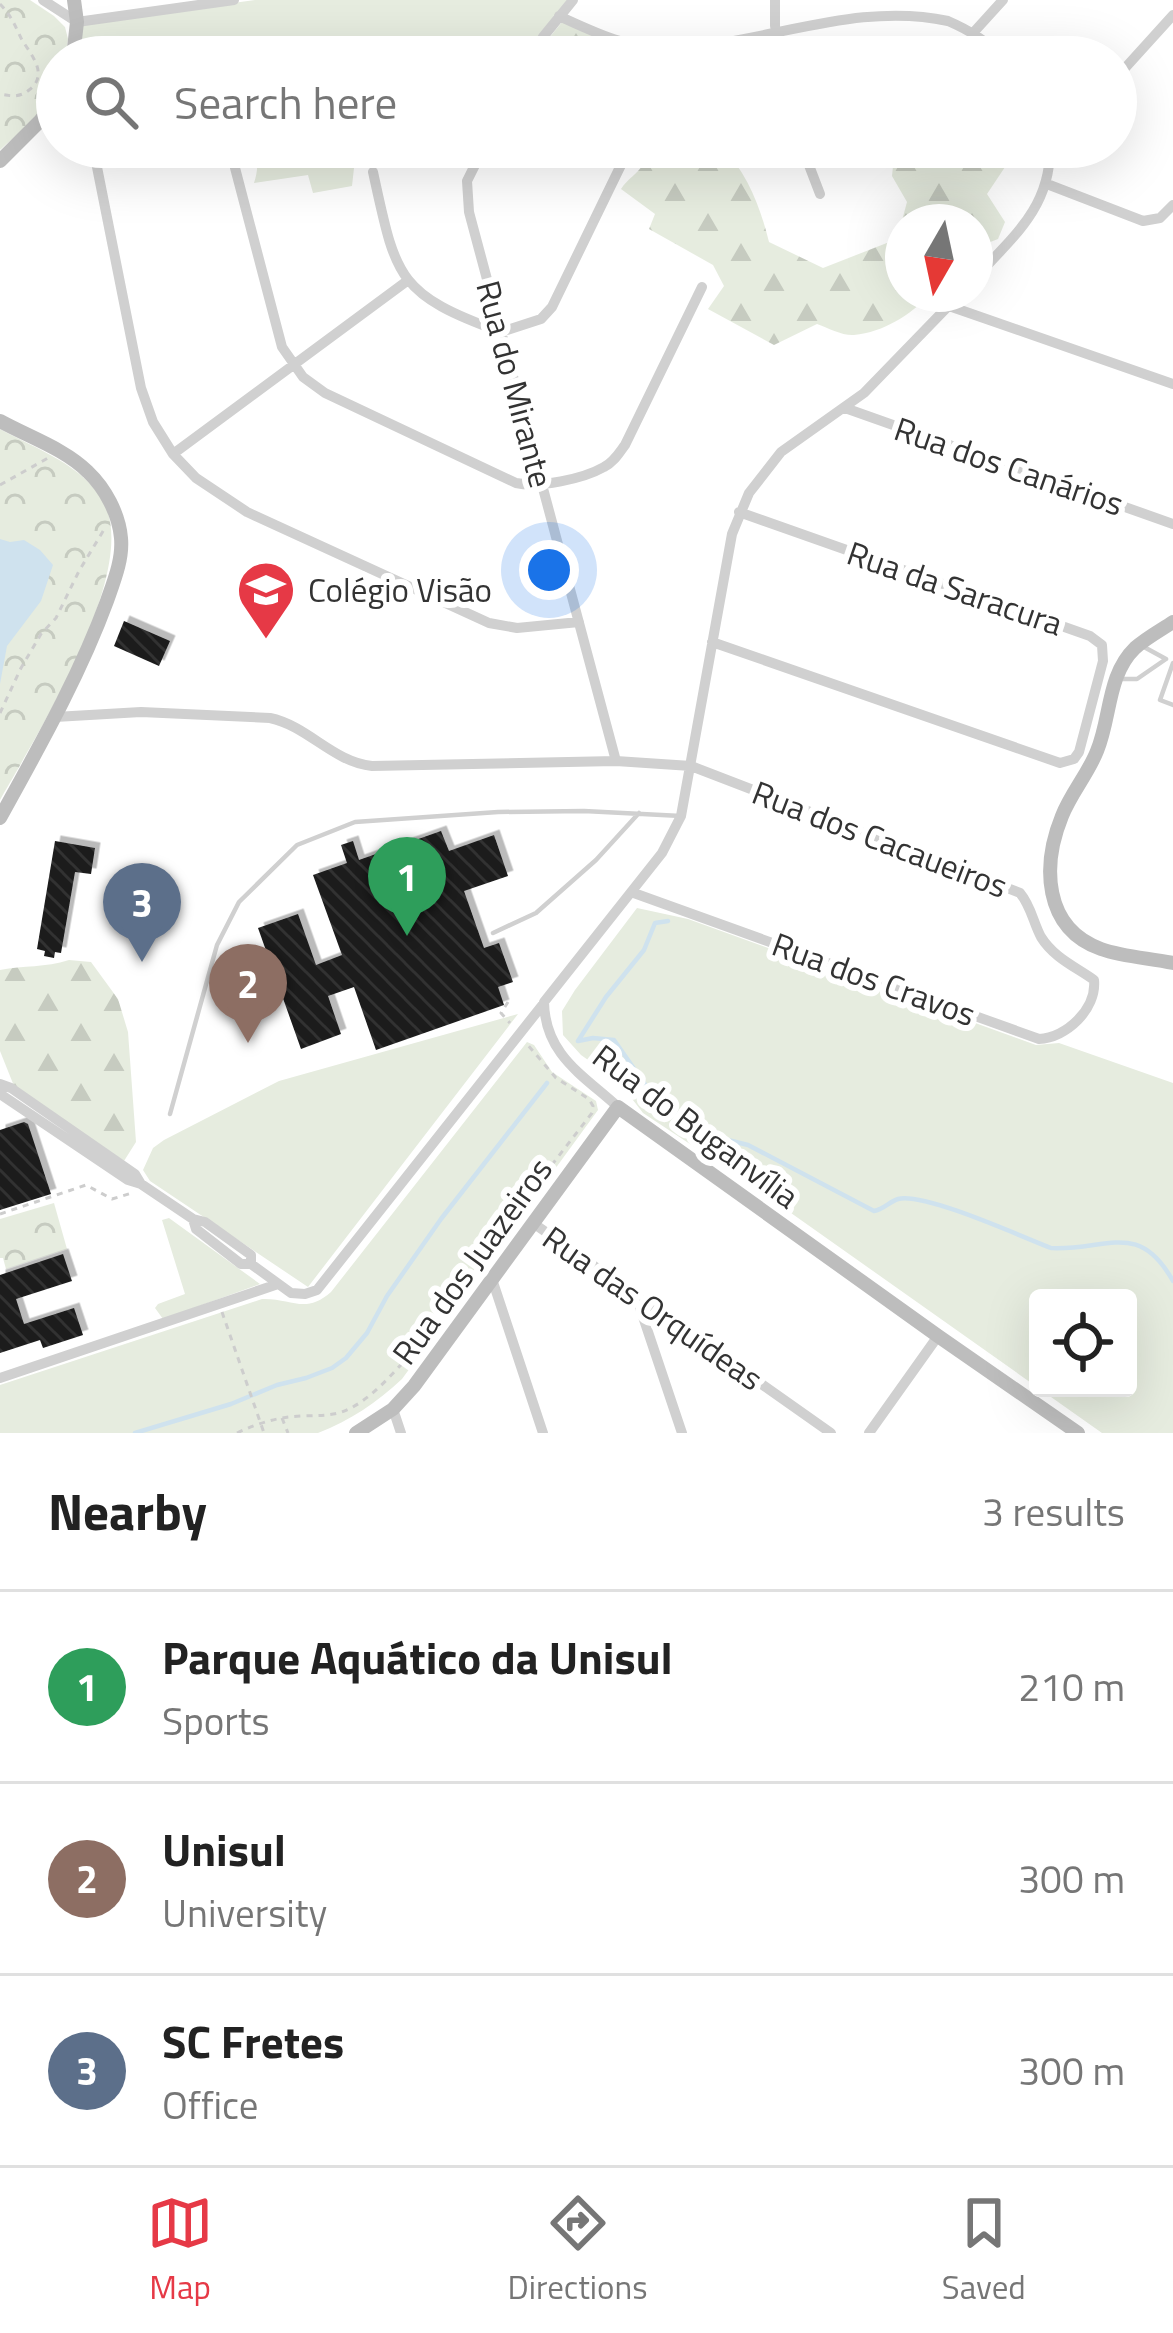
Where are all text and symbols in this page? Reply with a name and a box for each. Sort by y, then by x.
search box [36,36,1137,168]
text: Search here [174,68,397,136]
icon: search [78,69,144,135]
north arrow [885,204,993,312]
street label: Rua do Mirante [463,275,567,493]
street label: Rua dos Canários [888,403,1130,529]
street label: Rua da Saracura [840,528,1070,648]
your location [519,540,579,600]
school or university icon: Colégio Visão [235,559,297,641]
place label: Colégio Visão [308,565,492,615]
street label: Rua dos Cacaueiros [745,767,1015,911]
pin: 1 [368,837,446,936]
pin: 3 [103,863,181,962]
street label: Rua dos Cravos [765,919,983,1039]
pin: 2 [209,944,287,1043]
street label: Rua do Buganvília [582,1032,810,1220]
street label: Rua dos Juazeiros [380,1147,564,1375]
street label: Rua das Orquídeas [533,1213,773,1403]
map controls [1029,1289,1137,1397]
button: locate [1029,1289,1137,1397]
text: Nearby [48,1472,207,1550]
text: 3 results [982,1482,1125,1541]
text: Parque Aquático da Unisul [162,1623,673,1691]
text: 1 [76,1657,98,1716]
text: 210 m [1018,1657,1125,1716]
text: Sports [162,1691,270,1750]
text: Unisul [162,1815,286,1883]
text: 2 [76,1849,98,1908]
text: 300 m [1018,1849,1125,1908]
text: University [162,1883,327,1942]
text: SC Fretes [162,2007,344,2075]
text: 3 [76,2041,98,2100]
text: 300 m [1018,2041,1125,2100]
text: Office [162,2075,259,2134]
tab: Map [147,2190,213,2312]
tab: Directions [508,2190,647,2312]
tab: Saved [942,2190,1026,2312]

